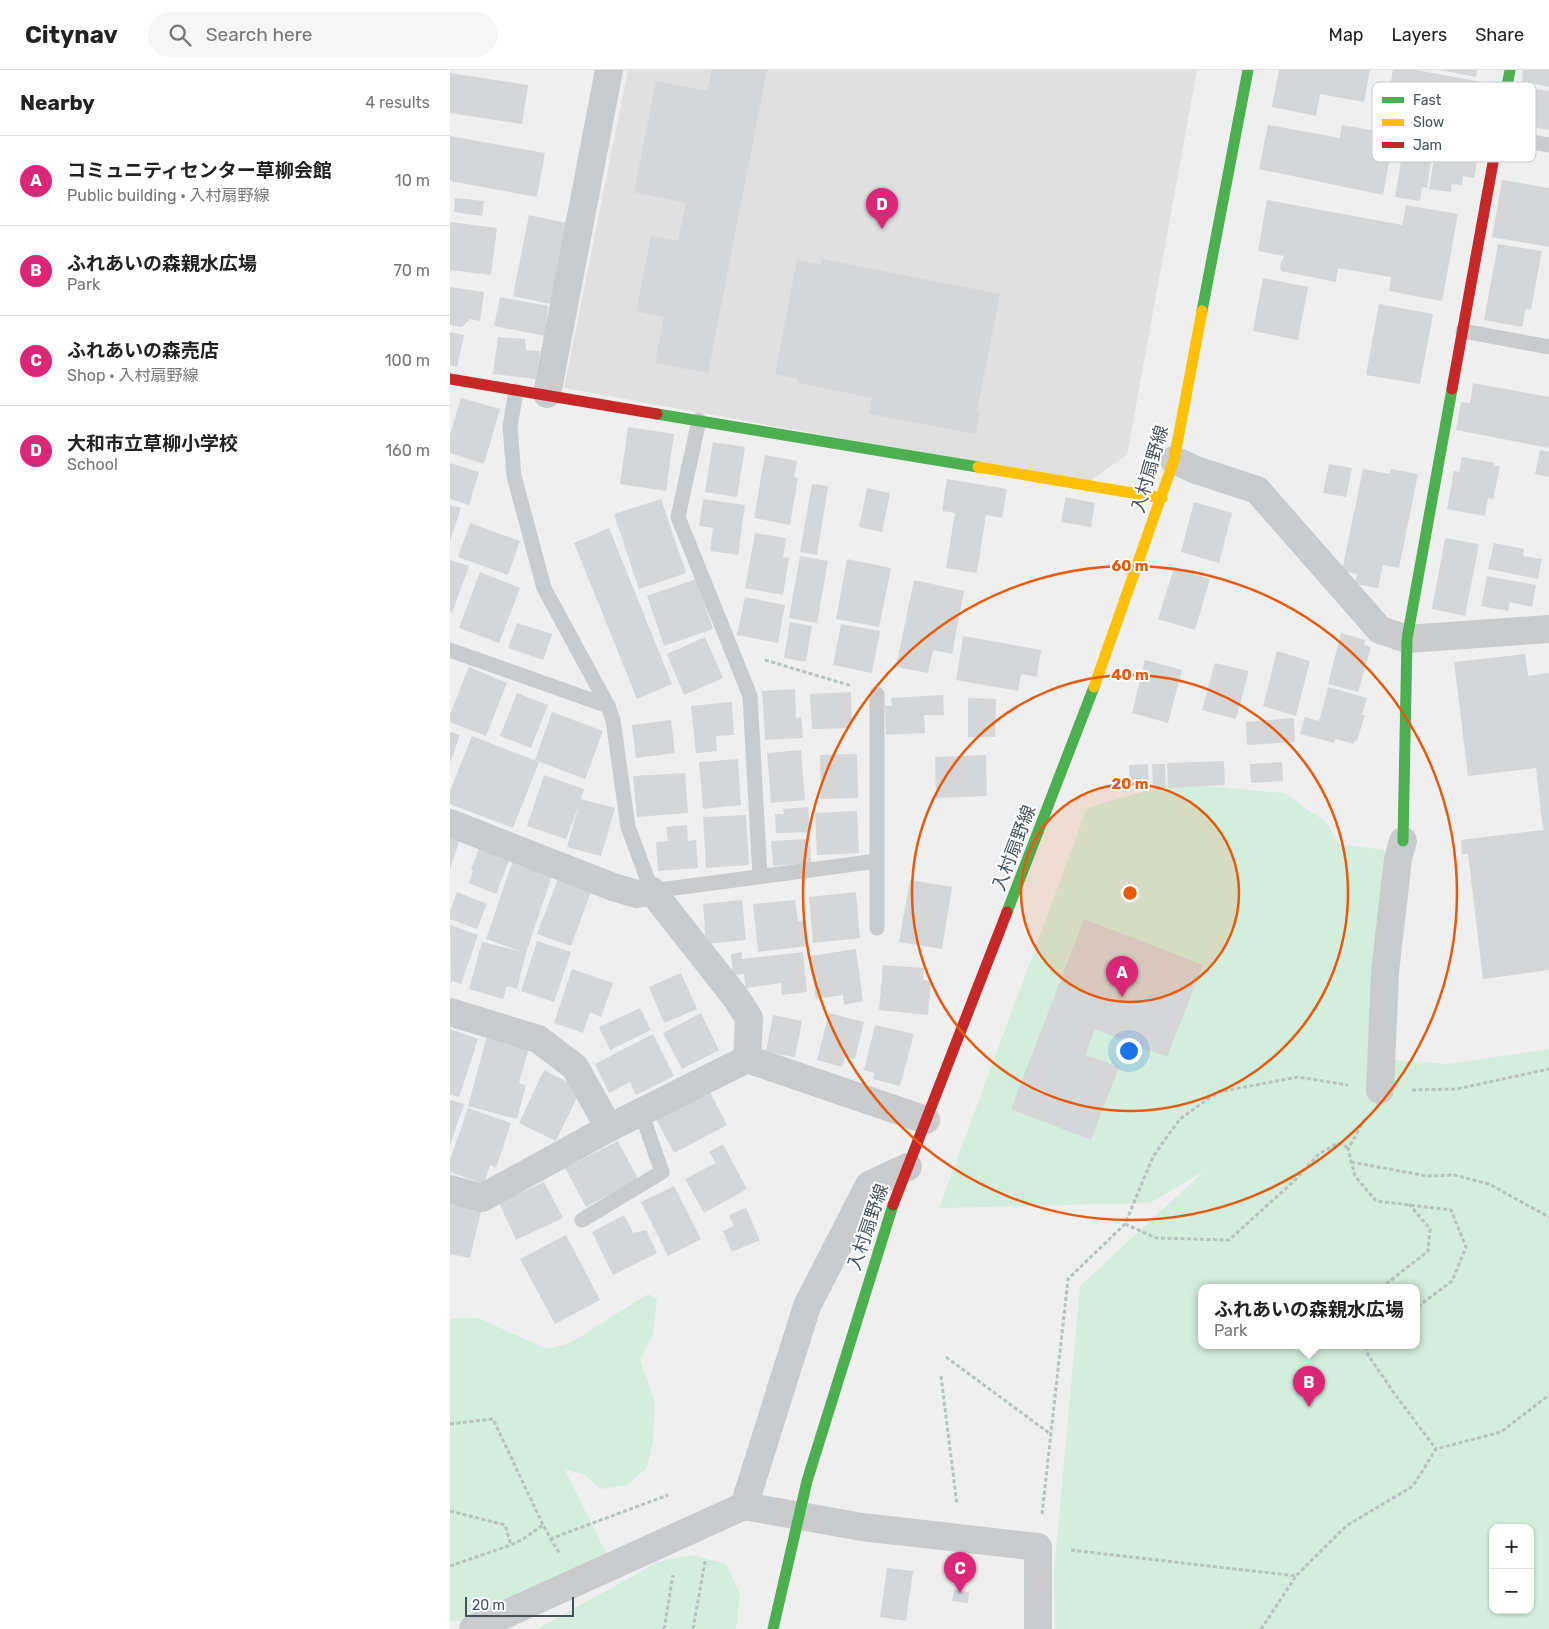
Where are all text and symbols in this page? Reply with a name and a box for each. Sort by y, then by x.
search box [148,12,498,57]
text: Citynav [25,21,118,49]
icon: search [166,21,194,49]
text: Search here [206,23,312,46]
text: Map [1329,24,1364,46]
text: Layers [1392,24,1447,46]
text: Share [1475,24,1524,46]
legend [1372,82,1536,162]
text: Nearby [20,90,95,115]
text: Fast [1413,92,1442,109]
text: 4 results [365,93,430,112]
text: Slow [1413,114,1444,131]
text: Jam [1413,137,1442,154]
text: コミュニティセンター草柳会館 [67,159,332,182]
text: A [30,171,42,190]
text: 10 m [395,171,430,190]
text: Public building · 入村扇野線 [67,186,270,205]
pin: D [866,188,898,229]
text: ふれあいの森親水広場 [67,252,257,275]
text: B [30,261,42,280]
text: 70 m [393,261,430,280]
text: Park [67,275,100,294]
text: ふれあいの森売店 [67,339,219,362]
text: C [30,351,42,370]
text: 100 m [385,351,430,370]
text: Shop · 入村扇野線 [67,366,199,385]
street label: 入村扇野線 [1127,423,1173,515]
text: 大和市立草柳小学校 [67,432,238,455]
text: D [30,441,42,460]
text: 160 m [385,441,430,460]
text: School [67,455,118,474]
text: 60 m [1112,557,1148,575]
text: 40 m [1111,666,1149,684]
text: 20 m [1112,775,1148,793]
street label: 入村扇野線 [988,802,1040,894]
centre of rings [1121,884,1139,902]
pin: A [1106,956,1138,997]
your location [1116,1038,1142,1064]
street label: 入村扇野線 [843,1181,893,1273]
popup [1198,1284,1420,1349]
text: ふれあいの森親水広場 [1214,1298,1404,1321]
text: Park [1214,1321,1247,1340]
pin: B [1293,1366,1325,1407]
map controls [1489,1524,1534,1614]
button: + [1489,1524,1534,1569]
pin: C [944,1552,976,1593]
button: − [1489,1569,1534,1614]
scale bar [465,1594,574,1617]
text: 20 m [472,1597,505,1614]

